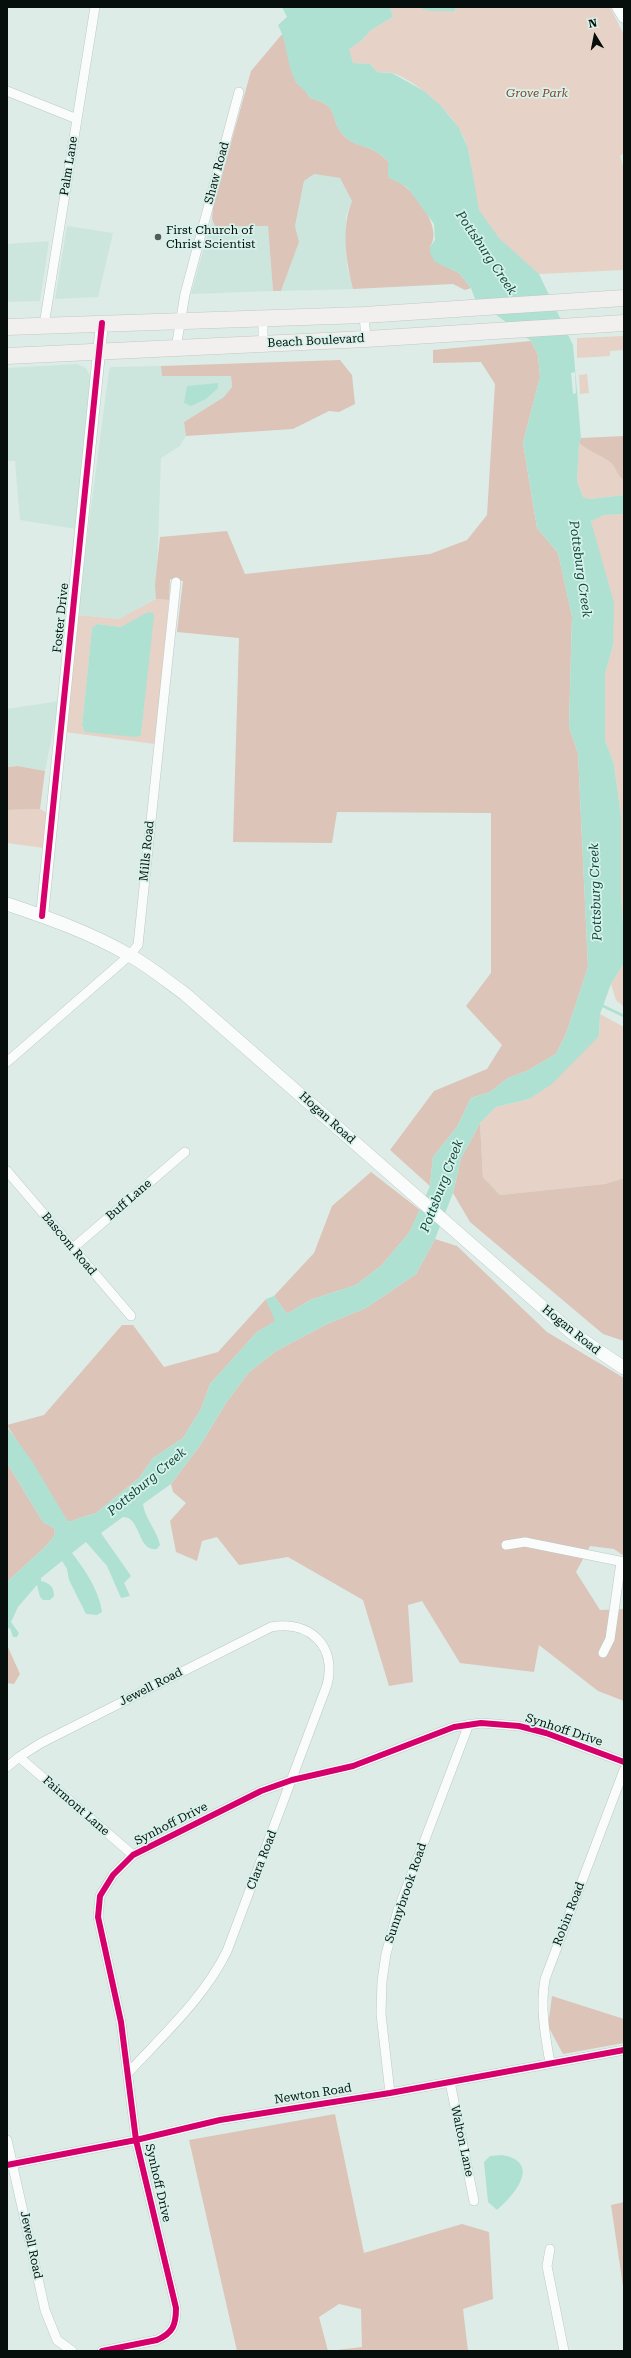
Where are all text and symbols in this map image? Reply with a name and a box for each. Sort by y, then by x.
north arrow [575,16,615,56]
text: N [588,17,598,31]
park label: Grove Park [506,86,568,100]
street label: Palm Lane [57,135,81,197]
street label: Shaw Road [202,140,232,206]
water label: Pottsburg Creek [452,208,520,298]
place label: First Church of Christ Scientist [166,223,255,251]
marker: First Church of Christ Scientist [153,232,163,242]
street label: Beach Boulevard [267,331,365,351]
water label: Pottsburg Creek [565,519,595,619]
street label: Foster Drive [50,582,72,654]
street label: Mills Road [137,820,157,882]
water label: Pottsburg Creek [586,843,606,941]
street label: Hogan Road [296,1089,358,1147]
water label: Pottsburg Creek [417,1138,467,1234]
street label: Buff Lane [103,1176,155,1224]
street label: Bascom Road [39,1210,99,1278]
street label: Hogan Road [539,1302,603,1358]
water label: Pottsburg Creek [104,1445,190,1519]
street label: Jewell Road [117,1665,185,1709]
street label: Synhoff Drive [524,1711,604,1749]
street label: Fairmont Lane [40,1773,112,1839]
street label: Synhoff Drive [132,1799,210,1849]
street label: Clara Road [244,1828,280,1892]
street label: Sunnybrook Road [382,1841,430,1945]
street label: Robin Road [550,1880,588,1948]
street label: Newton Road [273,2081,353,2107]
street label: Walton Lane [447,2104,477,2178]
street label: Synhoff Drive [142,2142,174,2224]
street label: Jewell Road [17,2210,45,2280]

